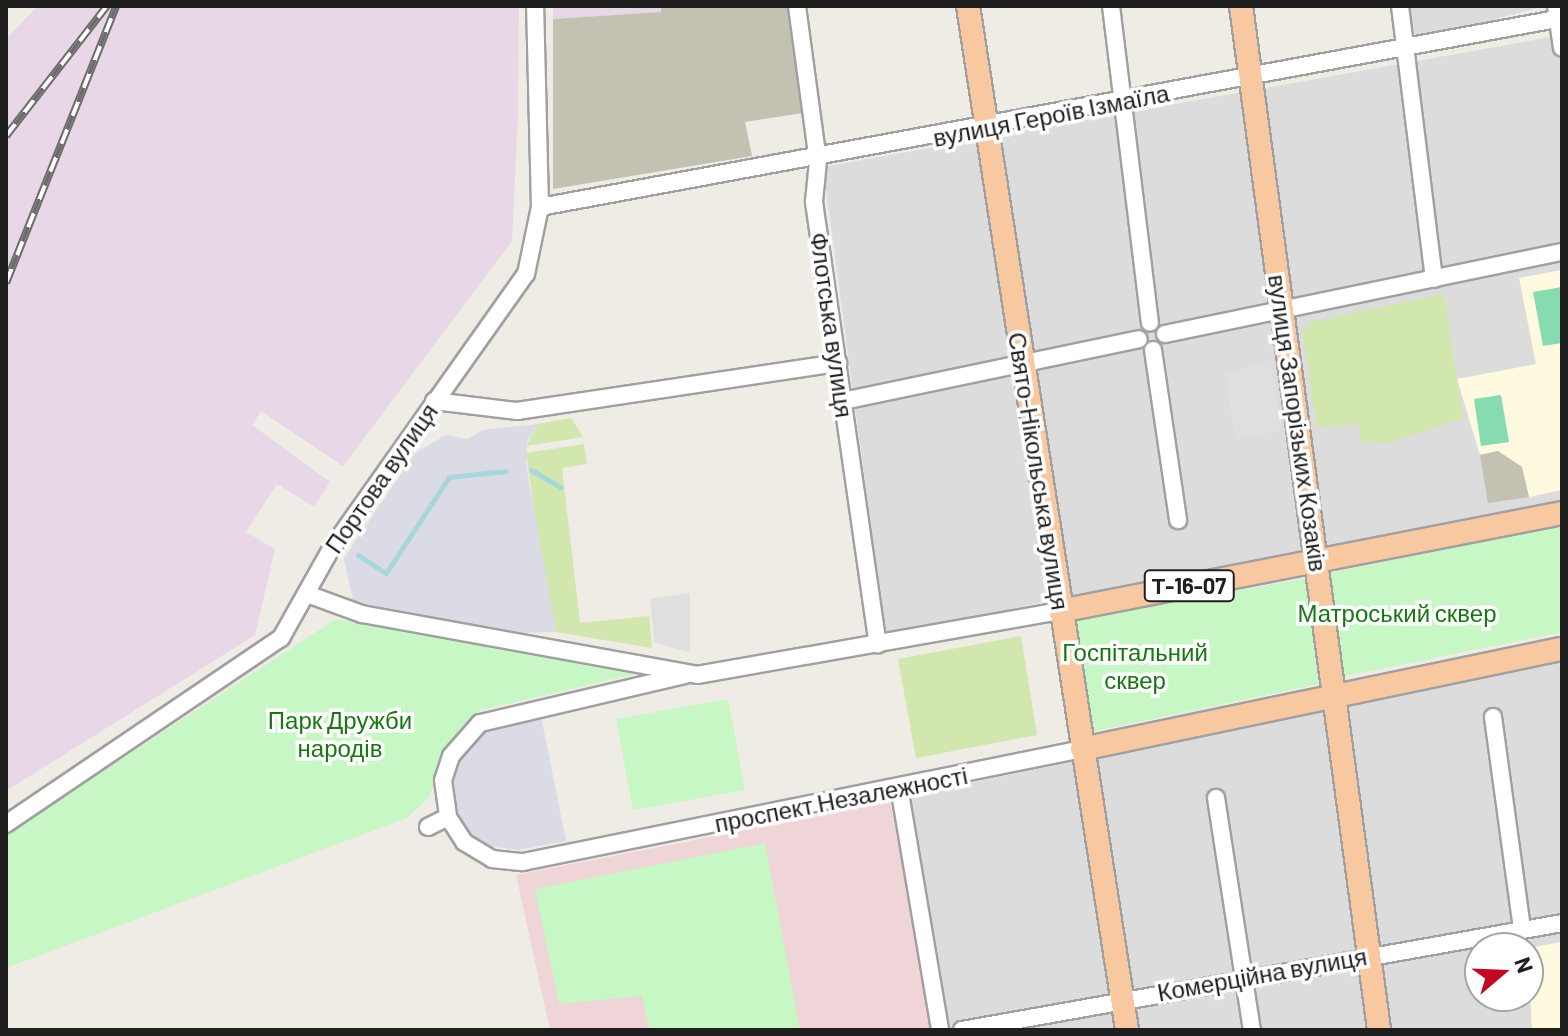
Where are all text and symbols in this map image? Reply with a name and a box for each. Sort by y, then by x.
street label: вулиця Героїв Ізмаїла [931,78,1171,152]
street label: Флотська вулиця [805,231,859,419]
street label: вулиця Запорізьких Козаків [1263,273,1333,573]
street label: Свято-Нікольська вулиця [1003,330,1075,612]
street label: Портова вулиця [319,398,443,558]
road number: Т-16-07 [1143,568,1235,604]
park label: Матроський сквер [1297,599,1497,627]
park label: Госпітальний сквер [1062,638,1208,694]
park label: Парк Дружби народів [268,706,412,762]
street label: проспект Незалежності [712,760,970,838]
north arrow [1464,932,1544,1012]
street label: Комерційна вулиця [1155,941,1369,1007]
text: N [1510,954,1539,976]

